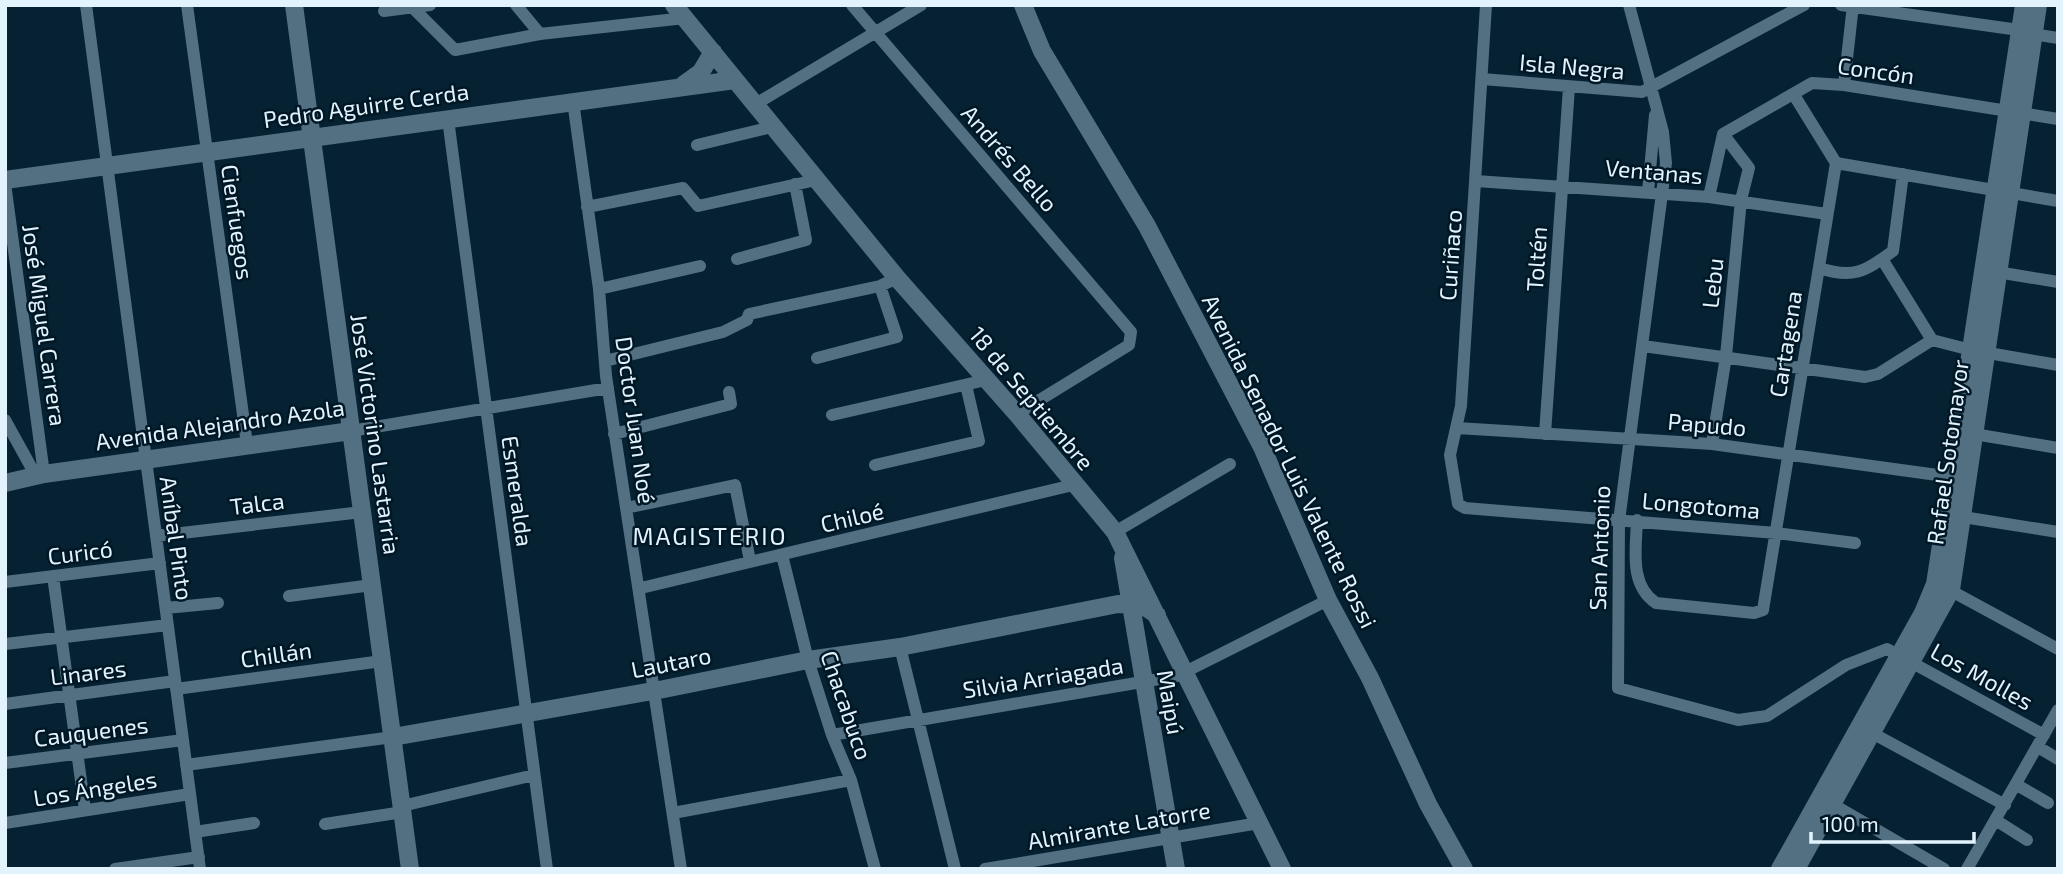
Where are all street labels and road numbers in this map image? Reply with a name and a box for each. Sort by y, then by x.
street label: Isla Negra [1518,47,1626,85]
street label: Concón [1836,51,1916,89]
street label: Pedro Aguirre Cerda [261,77,471,133]
street label: Andrés Bello [956,99,1064,217]
street label: Ventanas [1604,153,1704,189]
street label: Cienfuegos [216,162,260,282]
street label: Curiñaco [1433,209,1467,301]
street label: José Miguel Carrera [17,222,73,428]
street label: Toltén [1520,226,1552,292]
street label: Lebu [1695,256,1729,310]
street label: Cartagena [1763,289,1807,399]
street label: Avenida Senador Luis Valente Rossi [1197,290,1383,632]
street label: José Victorino Lastarria [345,312,407,556]
street label: 18 de Septiembre [964,321,1100,475]
street label: Doctor Juan Noé [610,335,662,505]
street label: Rafael Sotomayor [1920,358,1974,546]
street label: Avenida Alejandro Azola [94,393,346,455]
street label: Papudo [1667,407,1747,441]
street label: Esmeralda [496,434,540,548]
street label: Aníbal Pinto [154,474,200,602]
street label: San Antonio [1583,485,1615,611]
street label: Talca [228,486,286,520]
street label: Longotoma [1641,486,1761,524]
street label: Chiloé [817,496,887,538]
street label: Curicó [46,534,114,570]
street label: Chillán [238,635,314,673]
street label: Los Molles [1926,636,2038,716]
street label: Lautaro [629,641,713,683]
street label: Chacabuco [815,647,879,763]
street label: Silvia Arriagada [961,650,1125,704]
street label: Linares [48,653,128,691]
street label: Maipú [1152,668,1190,736]
street label: Cauquenes [32,710,150,752]
street label: Los Ángeles [31,764,159,812]
street label: Almirante Latorre [1025,795,1213,855]

